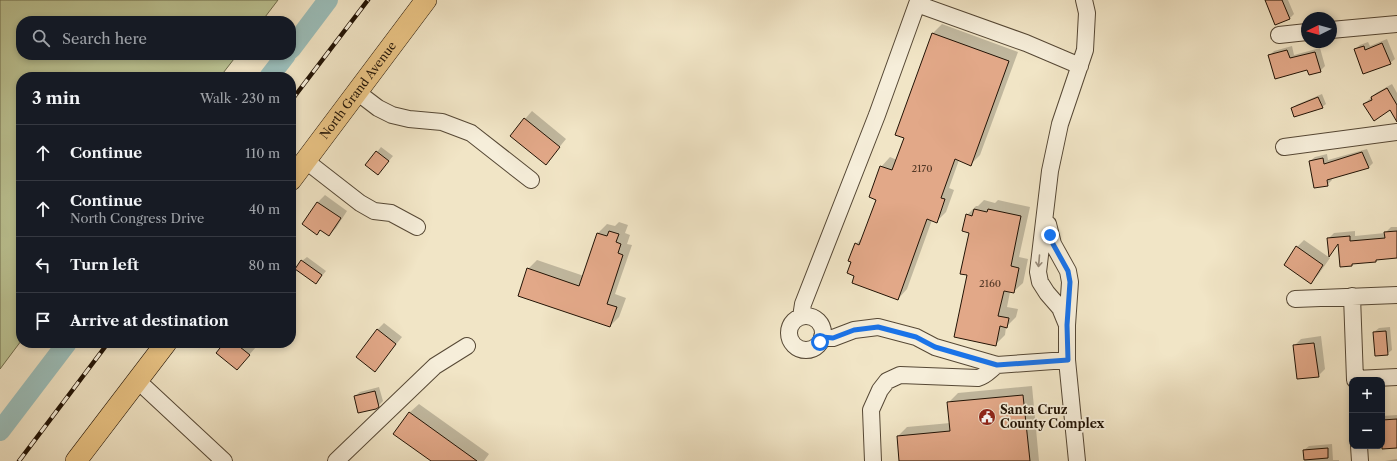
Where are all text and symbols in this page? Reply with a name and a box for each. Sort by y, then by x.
north arrow [1301,12,1337,48]
search box [16,16,296,60]
icon: search [30,27,52,49]
text: Search here [62,29,147,48]
street label: North Grand Avenue [316,38,399,142]
text: 3 min [32,88,81,108]
text: Walk · 230 m [200,90,280,106]
icon: ahead [32,142,54,164]
text: Continue [70,143,142,162]
text: 110 m [245,145,280,161]
house number: 2170 [911,162,933,175]
text: Continue [70,191,142,210]
icon: ahead [32,198,54,220]
text: 40 m [249,201,280,217]
text: North Congress Drive [70,210,204,226]
route end [1041,226,1059,244]
icon: left [32,254,54,276]
one-way arrow [1036,254,1043,267]
text: Turn left [70,255,139,274]
text: 80 m [248,257,280,273]
house number: 2160 [979,277,1001,290]
icon: arrive [32,310,54,332]
text: Arrive at destination [70,311,229,330]
route start [811,333,829,351]
map controls [1349,377,1385,449]
button: + [1349,377,1385,413]
place label: Santa Cruz County Complex [1000,402,1104,431]
public building icon: Santa Cruz County Complex [977,407,997,427]
button: − [1349,413,1385,449]

